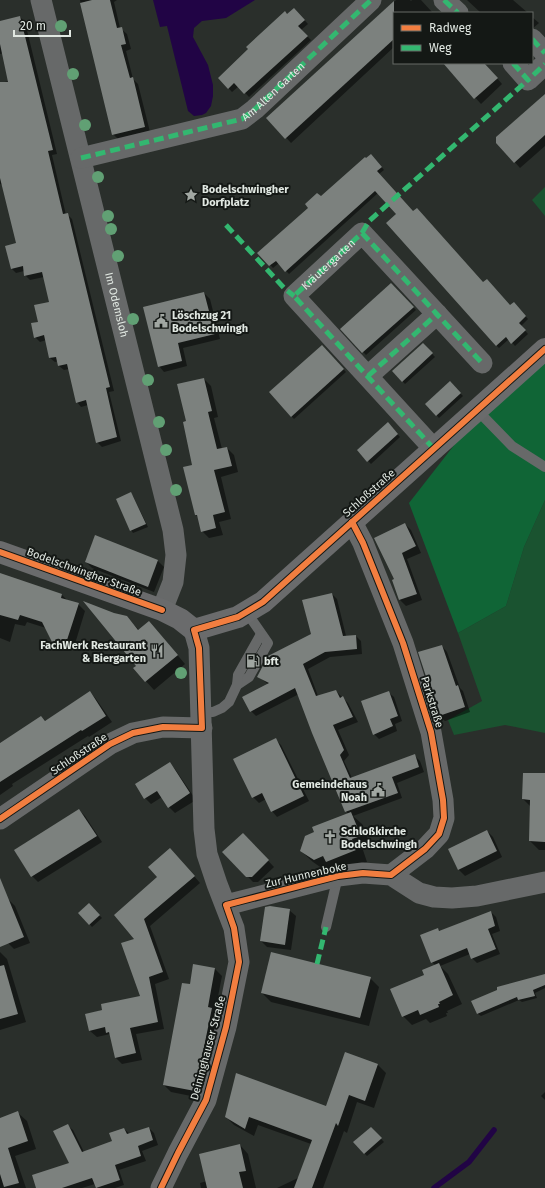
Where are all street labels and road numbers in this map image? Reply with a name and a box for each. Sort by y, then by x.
street label: Am Alten Garten [239,59,307,124]
street label: Kräutergarten [299,236,358,292]
street label: Im Odemsloh [103,271,131,339]
street label: Schloßstraße [340,466,398,520]
street label: Bodelschwingher Straße [25,545,143,599]
street label: Parkstraße [418,675,446,729]
street label: Schloßstraße [48,730,110,778]
street label: Zur Hunnenboke [264,859,348,891]
street label: Deininghauser Straße [188,994,228,1102]

